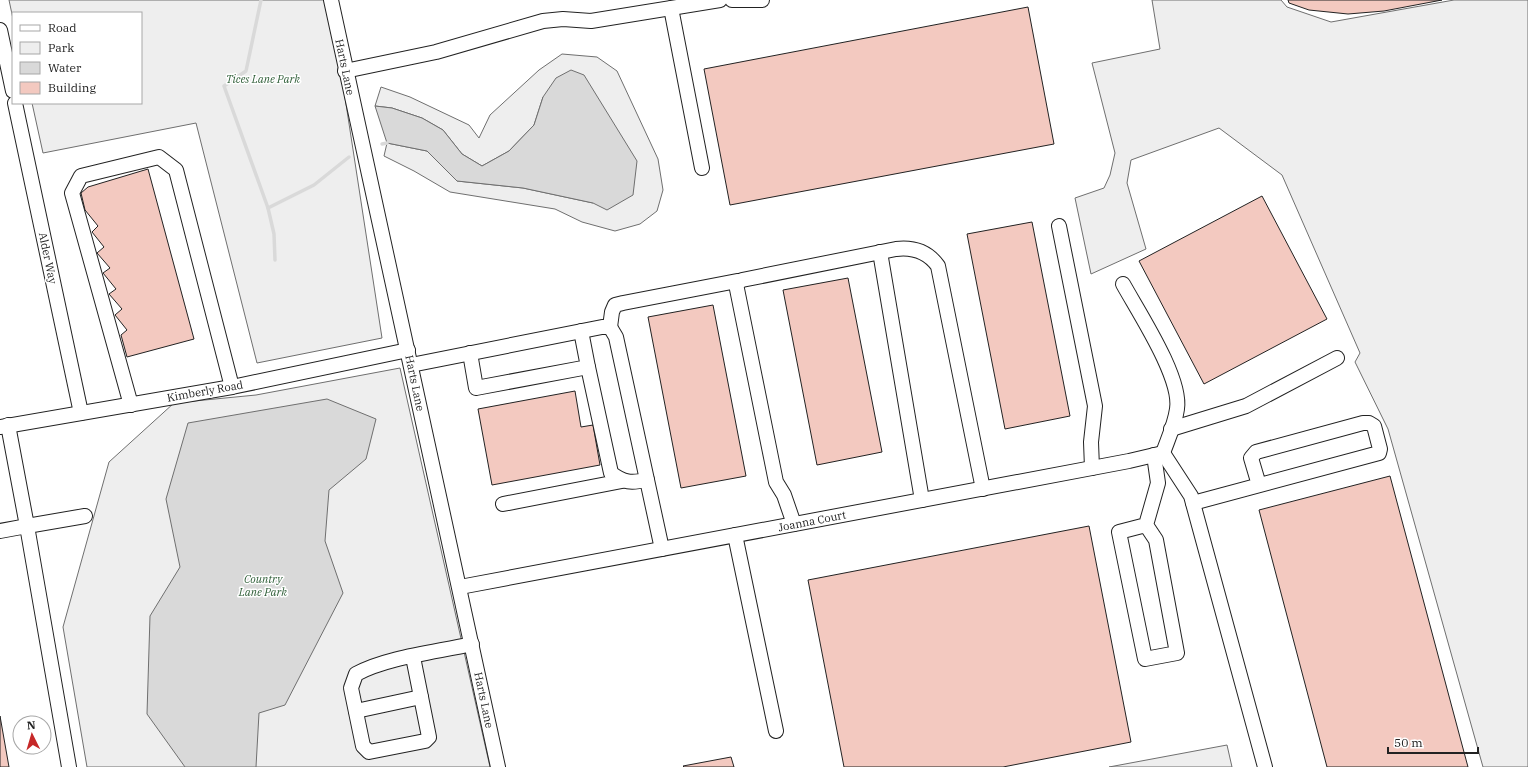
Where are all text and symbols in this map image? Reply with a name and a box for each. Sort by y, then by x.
legend [12,12,142,104]
text: Road [48,20,77,35]
street label: Harts Lane [332,38,358,96]
text: Park [48,40,74,55]
text: Water [48,60,82,75]
park label: Tices Lane Park [226,72,300,86]
text: Building [48,80,96,95]
street label: Alder Way [36,231,60,285]
street label: Harts Lane [402,354,428,412]
street label: Kimberly Road [166,377,245,405]
street label: Joanna Court [777,508,847,534]
park label: Country Lane Park [238,572,287,599]
street label: Harts Lane [471,671,497,729]
north arrow [12,715,52,755]
text: N [26,718,36,732]
scale bar [1388,729,1478,755]
text: 50 m [1394,735,1423,750]

